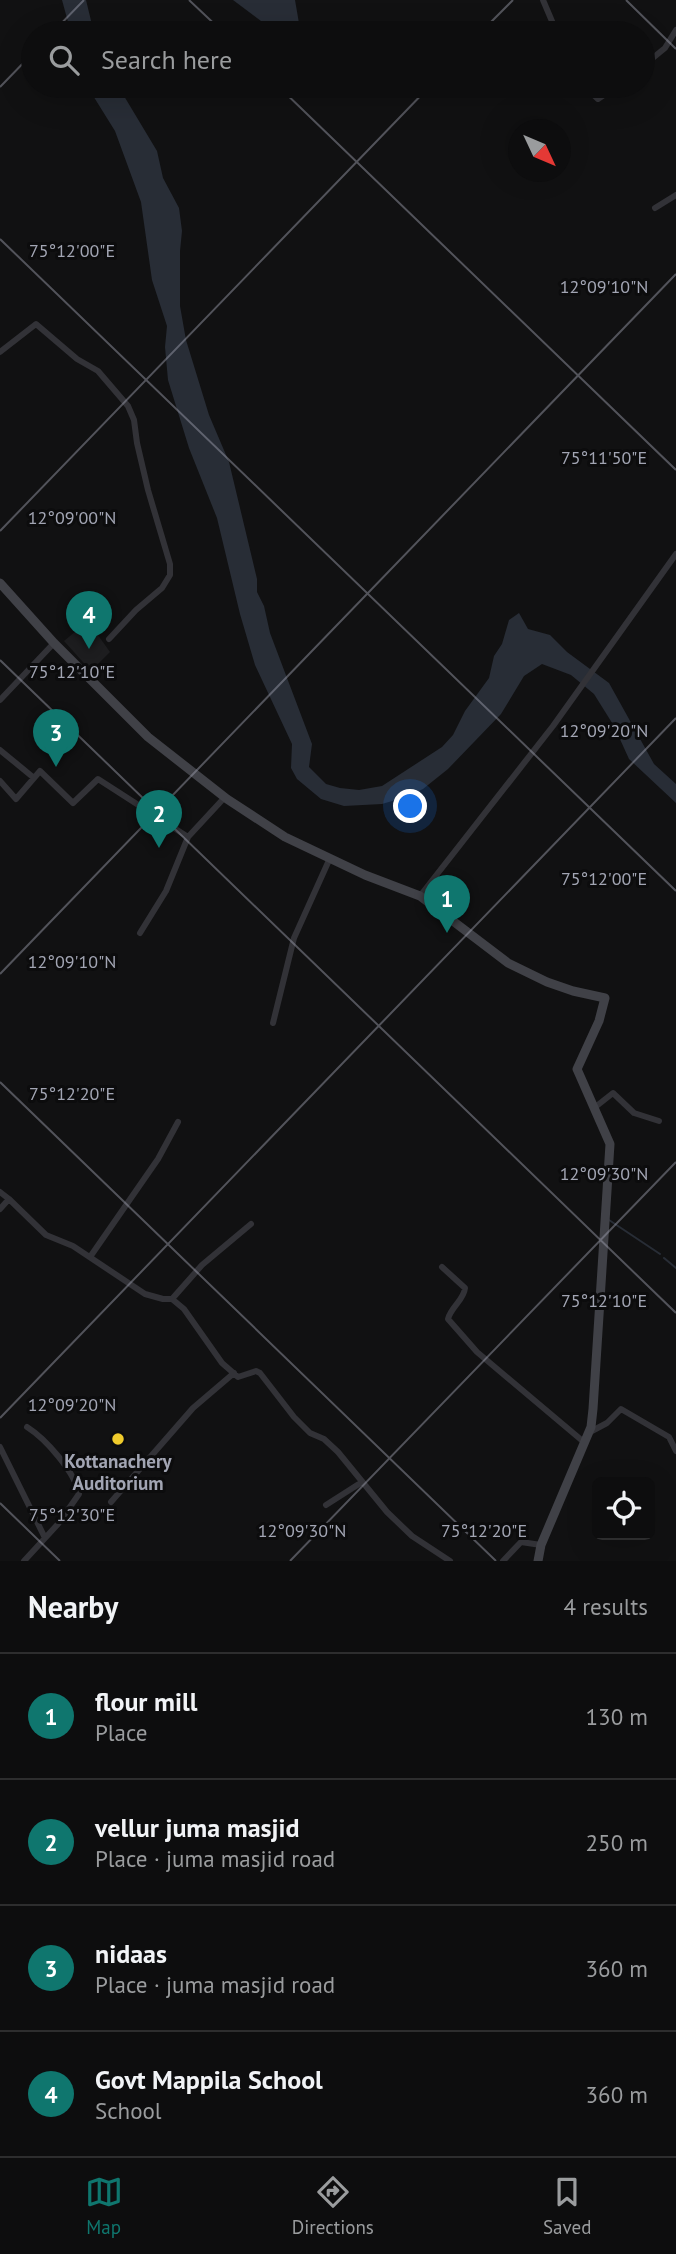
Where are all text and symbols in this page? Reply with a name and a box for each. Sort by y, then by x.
search box [21,21,655,98]
icon: search [45,41,83,79]
text: Search here [101,43,232,76]
north arrow [508,119,571,182]
text: 75°12'00"E [29,239,115,262]
text: 12°09'10"N [560,275,648,298]
text: 75°11'50"E [561,446,647,469]
text: 12°09'00"N [28,506,116,529]
pin: 4 [66,591,112,649]
text: 75°12'10"E [29,660,115,683]
pin: 3 [33,709,79,767]
text: 12°09'20"N [560,719,648,742]
your location [393,789,427,823]
pin: 2 [136,790,182,848]
text: 75°12'00"E [561,867,647,890]
pin: 1 [424,875,470,933]
text: 12°09'10"N [28,950,116,973]
text: 75°12'20"E [29,1082,115,1105]
text: 12°09'30"N [560,1162,648,1185]
text: 75°12'10"E [561,1289,647,1312]
text: 12°09'20"N [28,1393,116,1416]
marker: Kottanachery Auditorium [110,1431,126,1447]
place label: Kottanachery Auditorium [64,1449,173,1495]
map controls [592,1477,655,1540]
button: locate [592,1477,655,1540]
text: 75°12'30"E [29,1503,115,1526]
text: 12°09'30"N [258,1519,346,1542]
text: 75°12'20"E [441,1519,527,1542]
text: Nearby [28,1587,118,1626]
text: 4 results [564,1592,648,1621]
text: flour mill [95,1685,197,1718]
text: 1 [44,1702,58,1731]
text: 130 m [586,1702,648,1731]
text: Place [95,1718,148,1747]
text: vellur juma masjid [95,1811,300,1844]
text: 2 [44,1828,58,1857]
text: 250 m [586,1828,648,1857]
text: Place · juma masjid road [95,1844,335,1873]
text: nidaas [95,1937,167,1970]
text: 3 [44,1954,58,1983]
text: 360 m [586,1954,648,1983]
text: Place · juma masjid road [95,1970,335,1999]
text: Govt Mappila School [95,2063,323,2096]
text: 4 [44,2080,58,2109]
text: 360 m [586,2080,648,2109]
text: School [95,2096,162,2125]
tab: Map [85,2173,123,2239]
tab: Directions [292,2173,374,2239]
tab: Saved [543,2173,591,2239]

